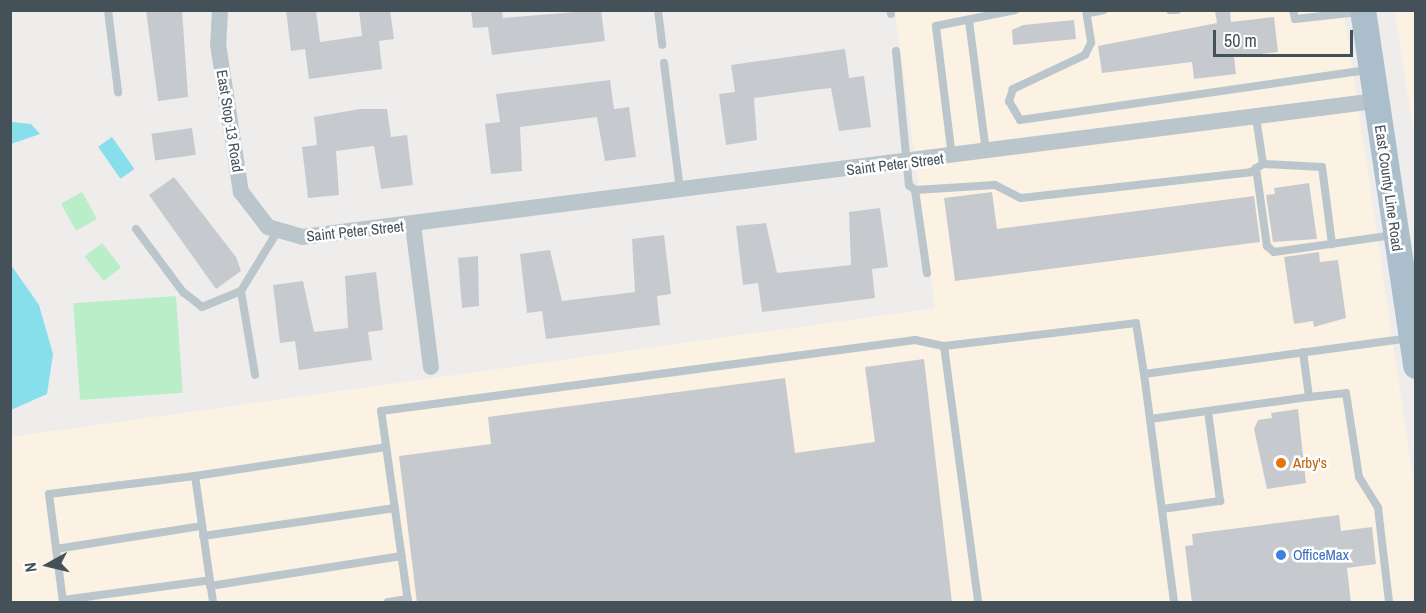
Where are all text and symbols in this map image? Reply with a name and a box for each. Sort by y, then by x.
scale bar [1216,18,1356,56]
text: 50 m [1224,28,1257,53]
street label: East Stop 13 Road [213,69,247,173]
street label: East County Line Road [1371,124,1407,252]
street label: Saint Peter Street [845,149,945,179]
street label: Saint Peter Street [305,217,405,245]
place label: Arby's [1293,454,1327,472]
marker: Arby's [1274,456,1288,470]
north arrow [18,535,78,595]
place label: OfficeMax [1293,546,1349,564]
marker: OfficeMax [1274,548,1288,562]
text: N [19,561,42,574]

